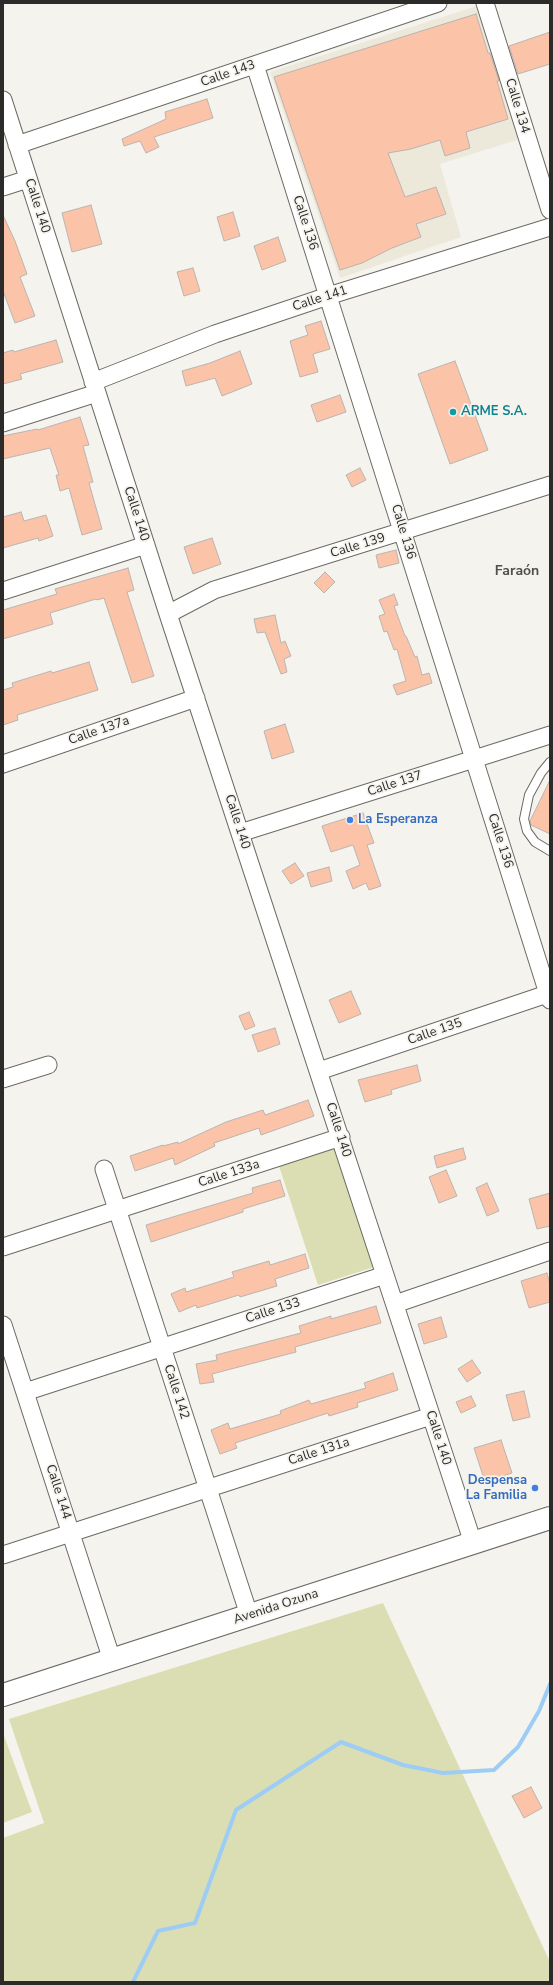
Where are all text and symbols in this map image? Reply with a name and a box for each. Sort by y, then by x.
street label: Calle 143 [199,57,257,91]
street label: Calle 134 [501,77,533,135]
street label: Calle 140 [21,177,53,235]
street label: Calle 136 [289,194,321,252]
street label: Calle 141 [291,283,349,315]
place label: ARME S.A. [461,404,527,420]
marker: ARME S.A. [448,407,458,417]
street label: Calle 140 [120,485,152,543]
street label: Calle 136 [387,503,419,561]
street label: Calle 139 [329,530,387,562]
district label: Faraón [495,564,539,580]
street label: Calle 137a [66,713,132,749]
street label: Calle 137 [366,768,424,800]
street label: Calle 140 [221,793,253,851]
place label: La Esperanza [358,812,438,828]
street label: Calle 136 [484,812,516,870]
marker: La Esperanza [345,815,355,825]
street label: Calle 135 [406,1015,464,1049]
street label: Calle 140 [322,1101,354,1159]
street label: Calle 133a [196,1157,262,1191]
street label: Calle 133 [244,1295,302,1327]
street label: Calle 142 [160,1363,192,1421]
street label: Calle 140 [422,1409,454,1467]
street label: Calle 131a [286,1435,352,1469]
street label: Calle 144 [42,1463,74,1521]
place label: Despensa La Familia [466,1473,527,1504]
marker: Despensa La Familia [530,1483,540,1493]
street label: Avenida Ozuna [232,1586,320,1628]

